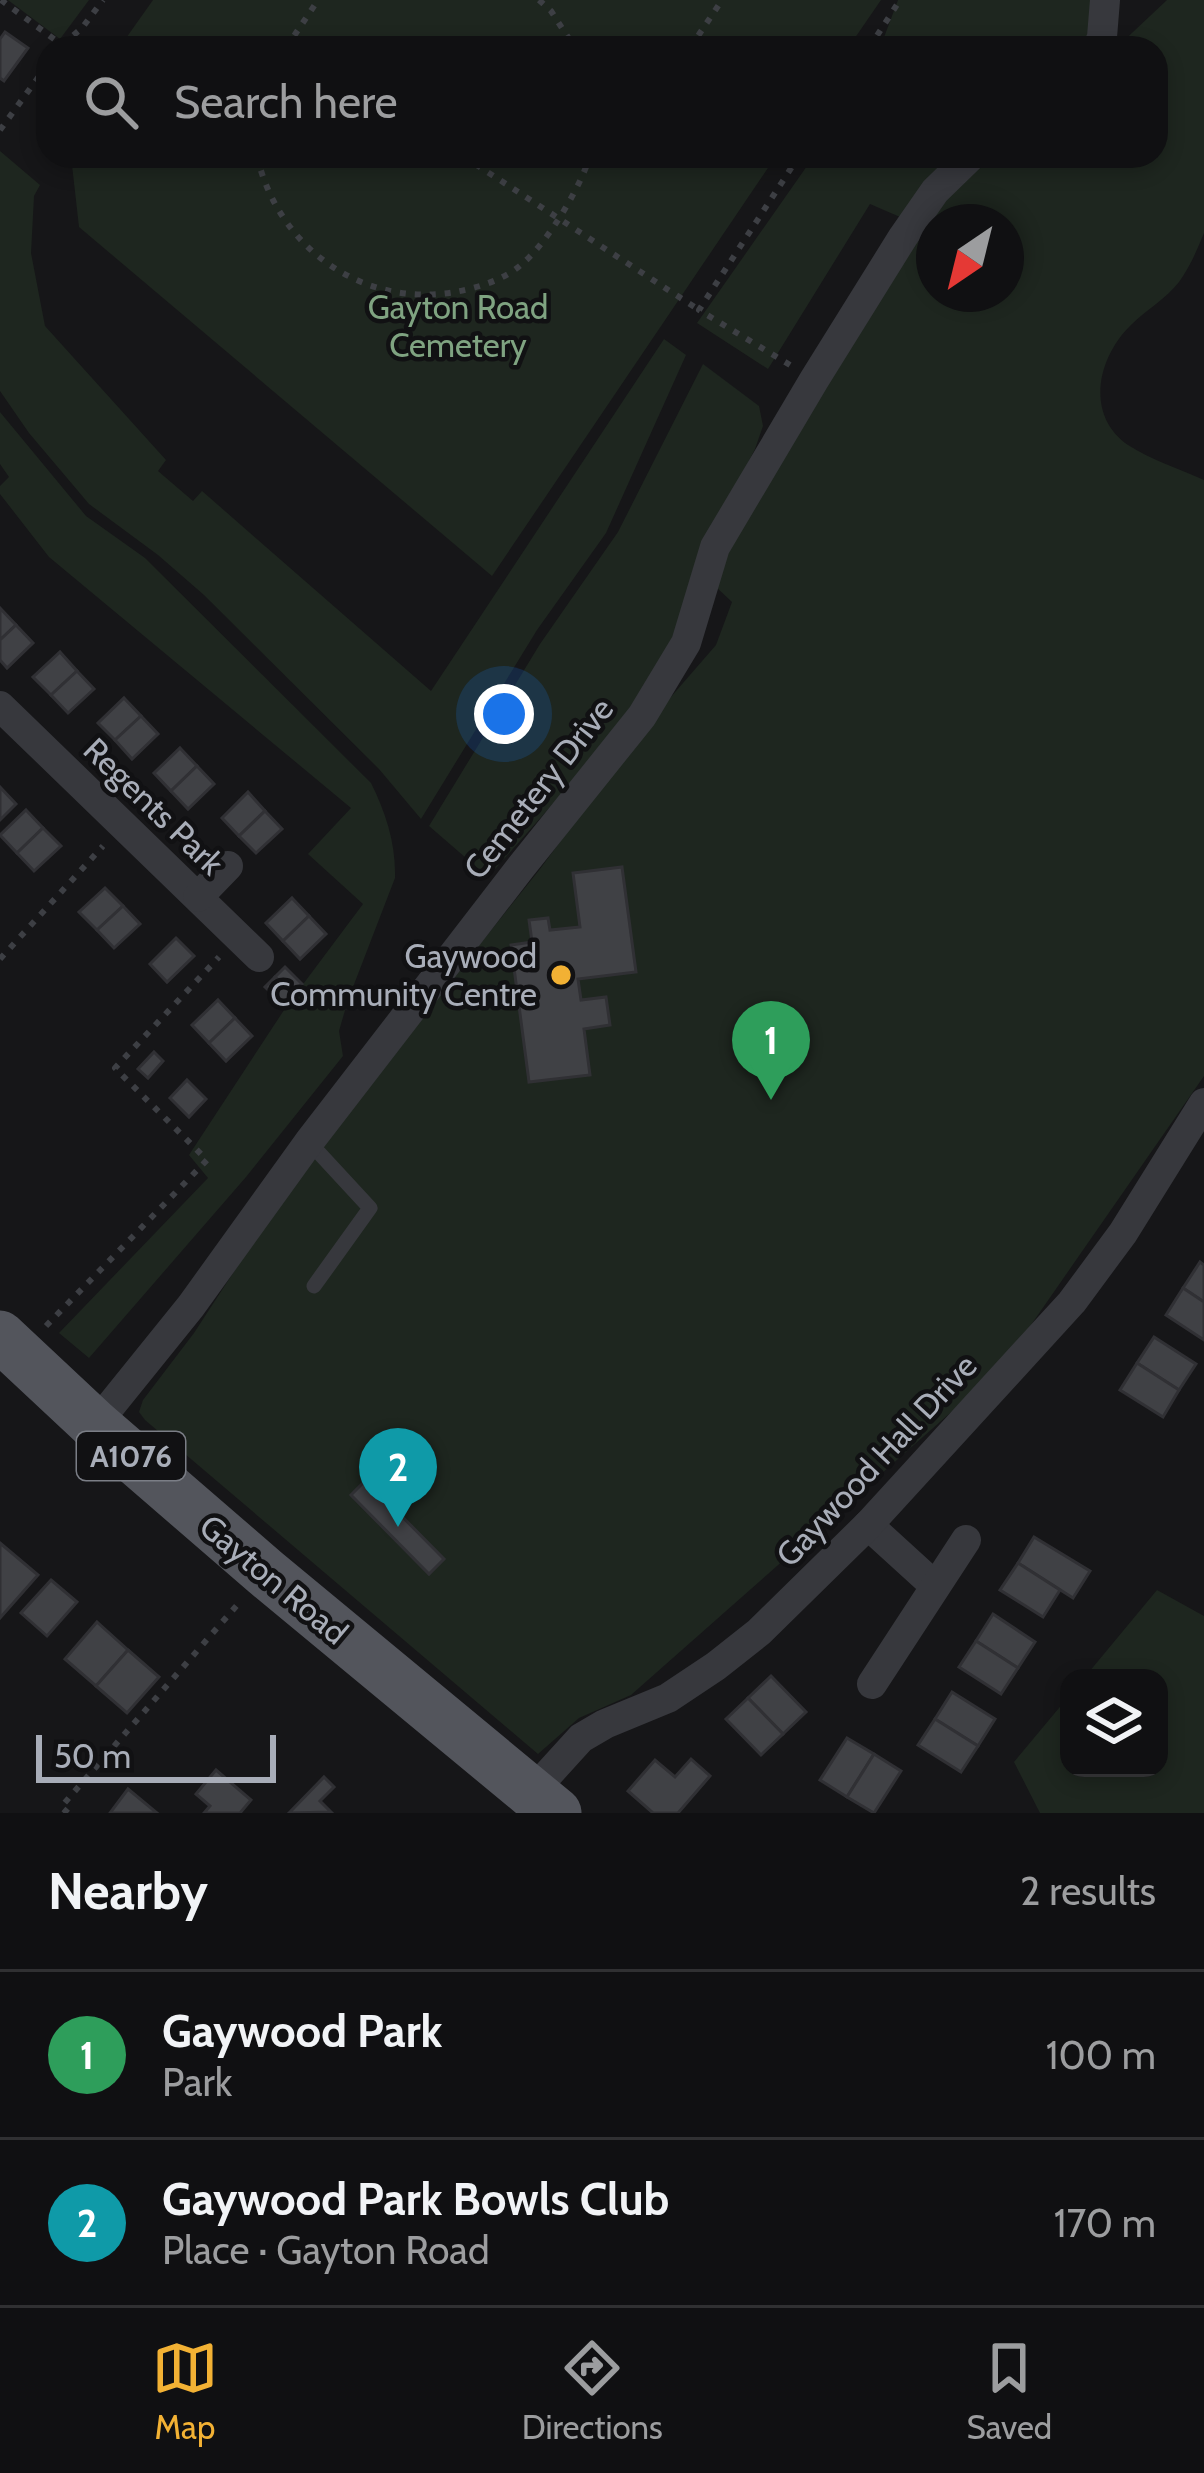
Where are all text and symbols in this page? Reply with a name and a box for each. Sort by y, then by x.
search box [36,36,1168,168]
icon: search [78,69,144,135]
text: Search here [174,75,398,129]
north arrow [916,204,1024,312]
park label: Gayton Road Cemetery [368,287,548,365]
your location [474,684,534,744]
street label: Cemetery Drive [455,689,621,887]
street label: Regents Park [76,729,233,883]
place label: Gaywood Community Centre [270,936,537,1014]
marker: Gaywood Community Centre [548,962,574,988]
pin: 1 [732,1001,810,1100]
street label: Gaywood Hall Drive [767,1346,985,1574]
pin: 2 [359,1428,437,1527]
road number: A1076 [77,1432,185,1480]
street label: Gayton Road [192,1506,356,1652]
map controls [1060,1669,1168,1777]
button: layers [1060,1669,1168,1777]
scale bar [36,1729,276,1782]
text: 50 m [54,1736,131,1776]
text: Nearby [48,1860,208,1922]
text: 2 results [1020,1867,1156,1915]
text: Gaywood Park [162,2004,442,2058]
text: 1 [80,2031,94,2079]
text: 100 m [1046,2031,1156,2079]
text: Park [162,2058,232,2106]
text: Gaywood Park Bowls Club [162,2172,669,2226]
text: 2 [77,2199,97,2247]
text: 170 m [1054,2199,1156,2247]
text: Place · Gayton Road [162,2226,490,2274]
tab: Map [152,2335,218,2447]
tab: Directions [522,2335,663,2447]
tab: Saved [966,2335,1052,2447]

